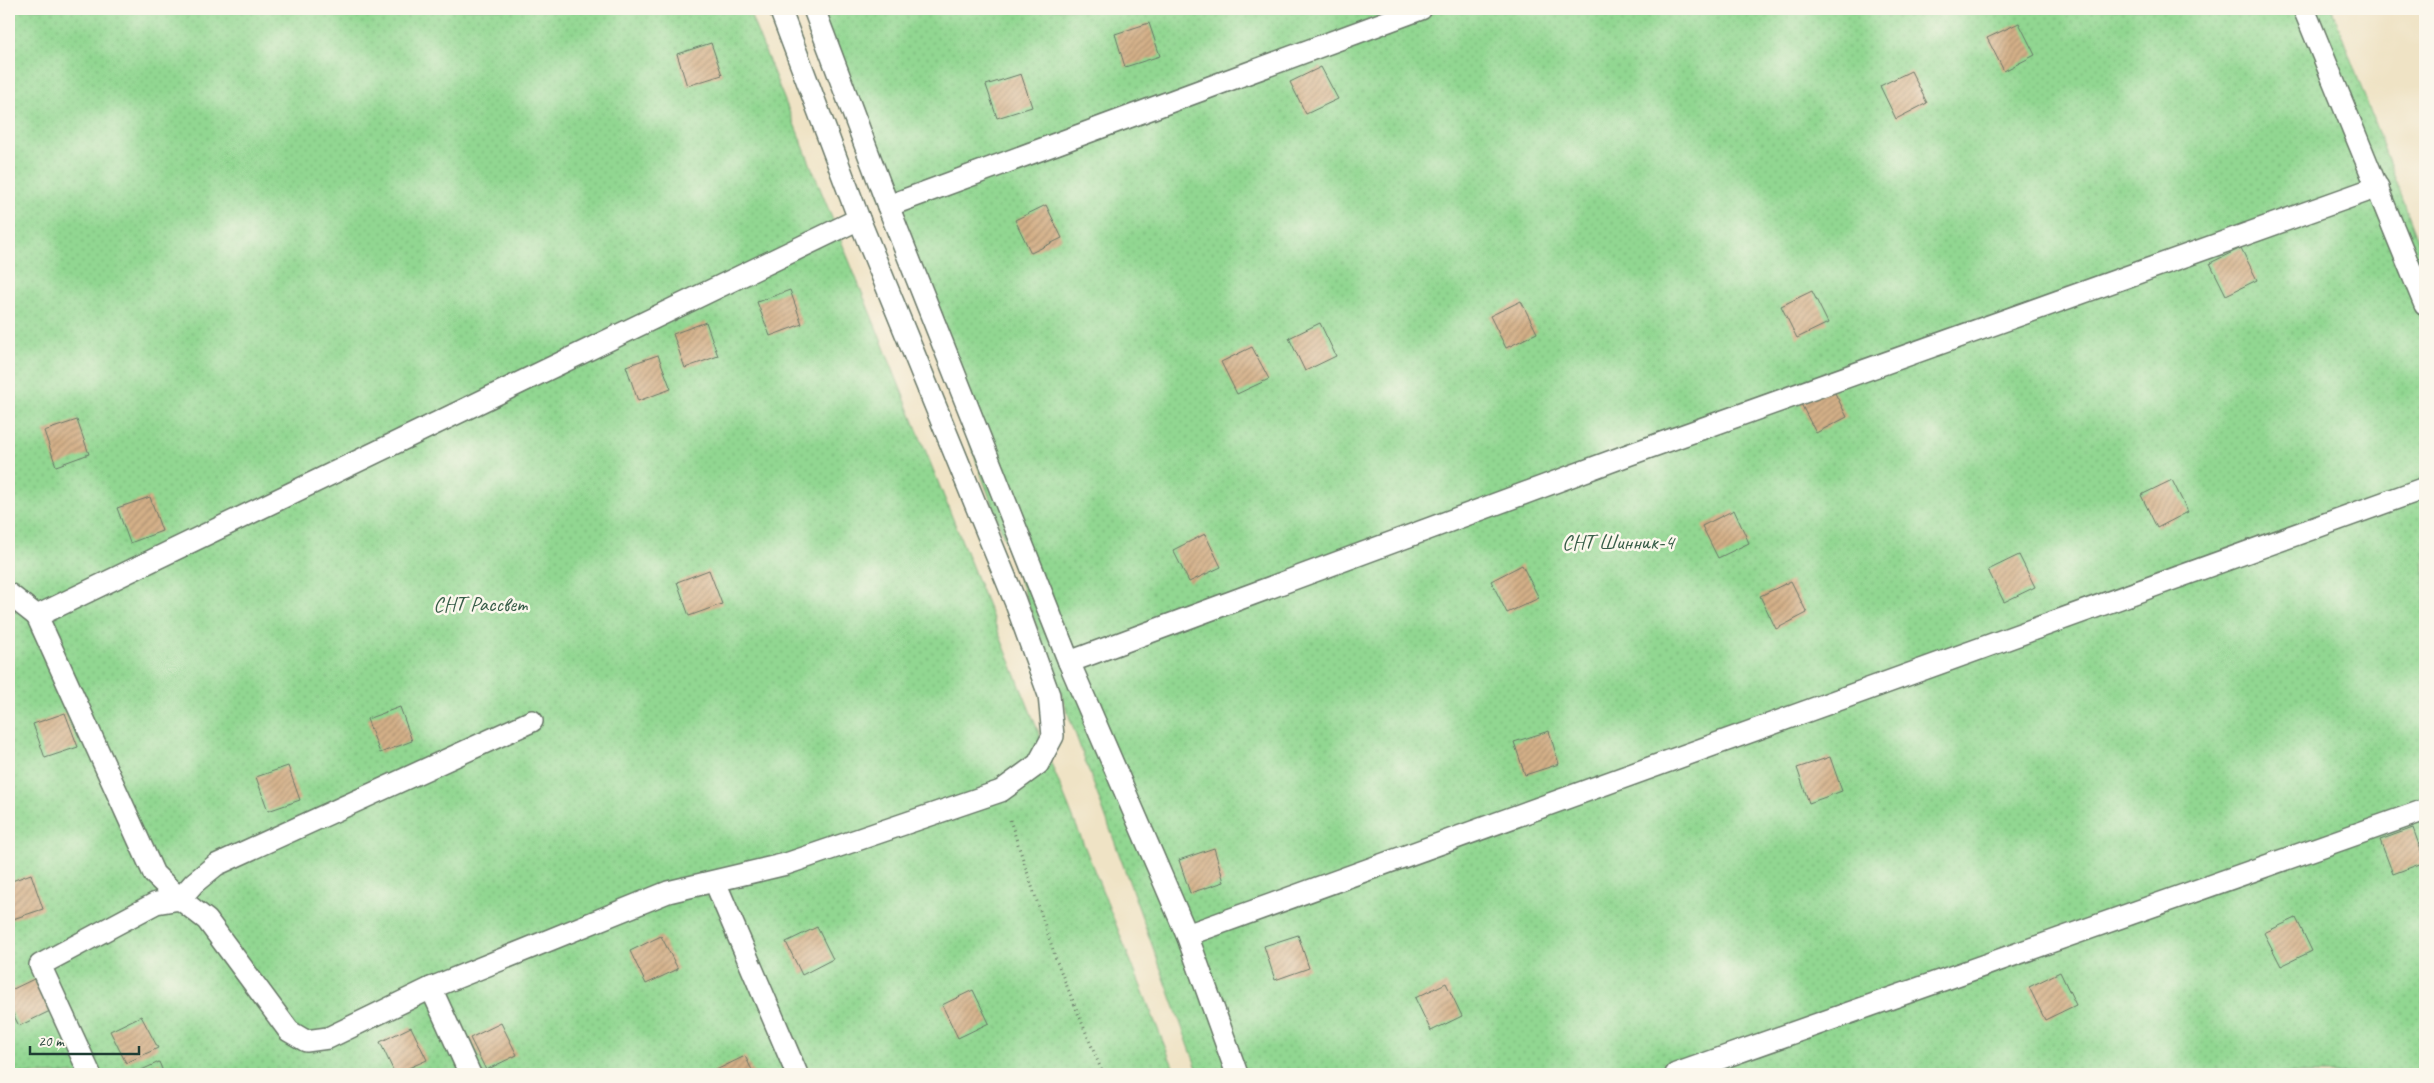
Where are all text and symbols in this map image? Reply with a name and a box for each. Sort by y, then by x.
park label: СНТ Шинник-4 [1562,529,1676,555]
park label: СНТ Рассвет [433,591,528,617]
scale bar [30,1023,139,1055]
text: 20 m [38,1032,65,1051]

